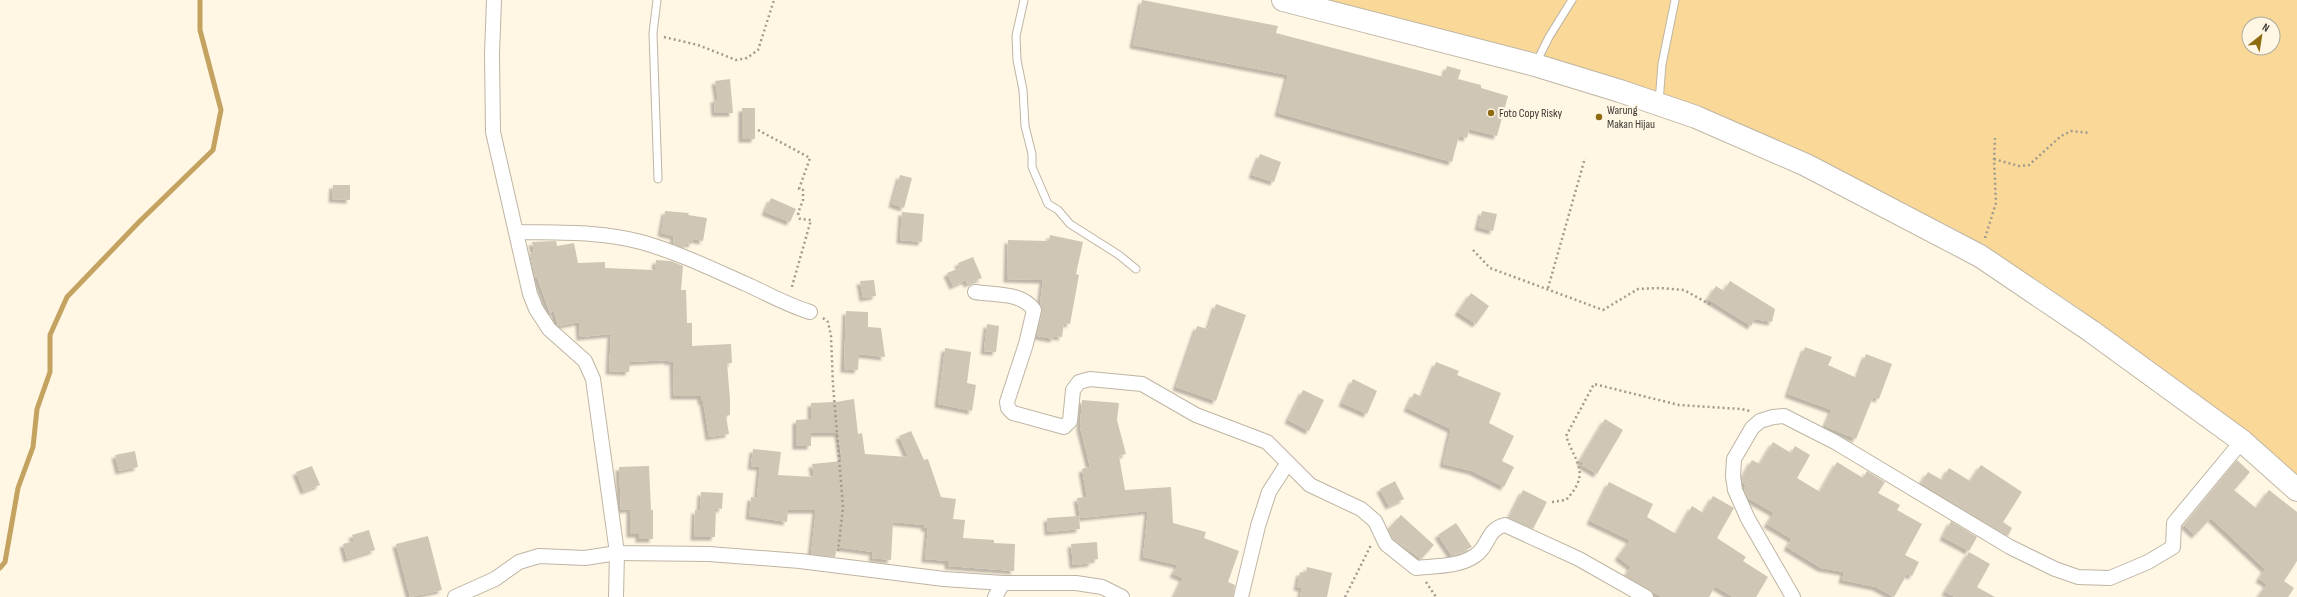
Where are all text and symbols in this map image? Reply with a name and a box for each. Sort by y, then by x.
north arrow [2241,16,2281,56]
text: N [2260,21,2272,35]
place label: Warung Makan Hijau [1607,103,1655,132]
place label: Foto Copy Risky [1499,106,1563,121]
marker: Foto Copy Risky [1486,108,1496,118]
marker: Warung Makan Hijau [1594,112,1604,122]

